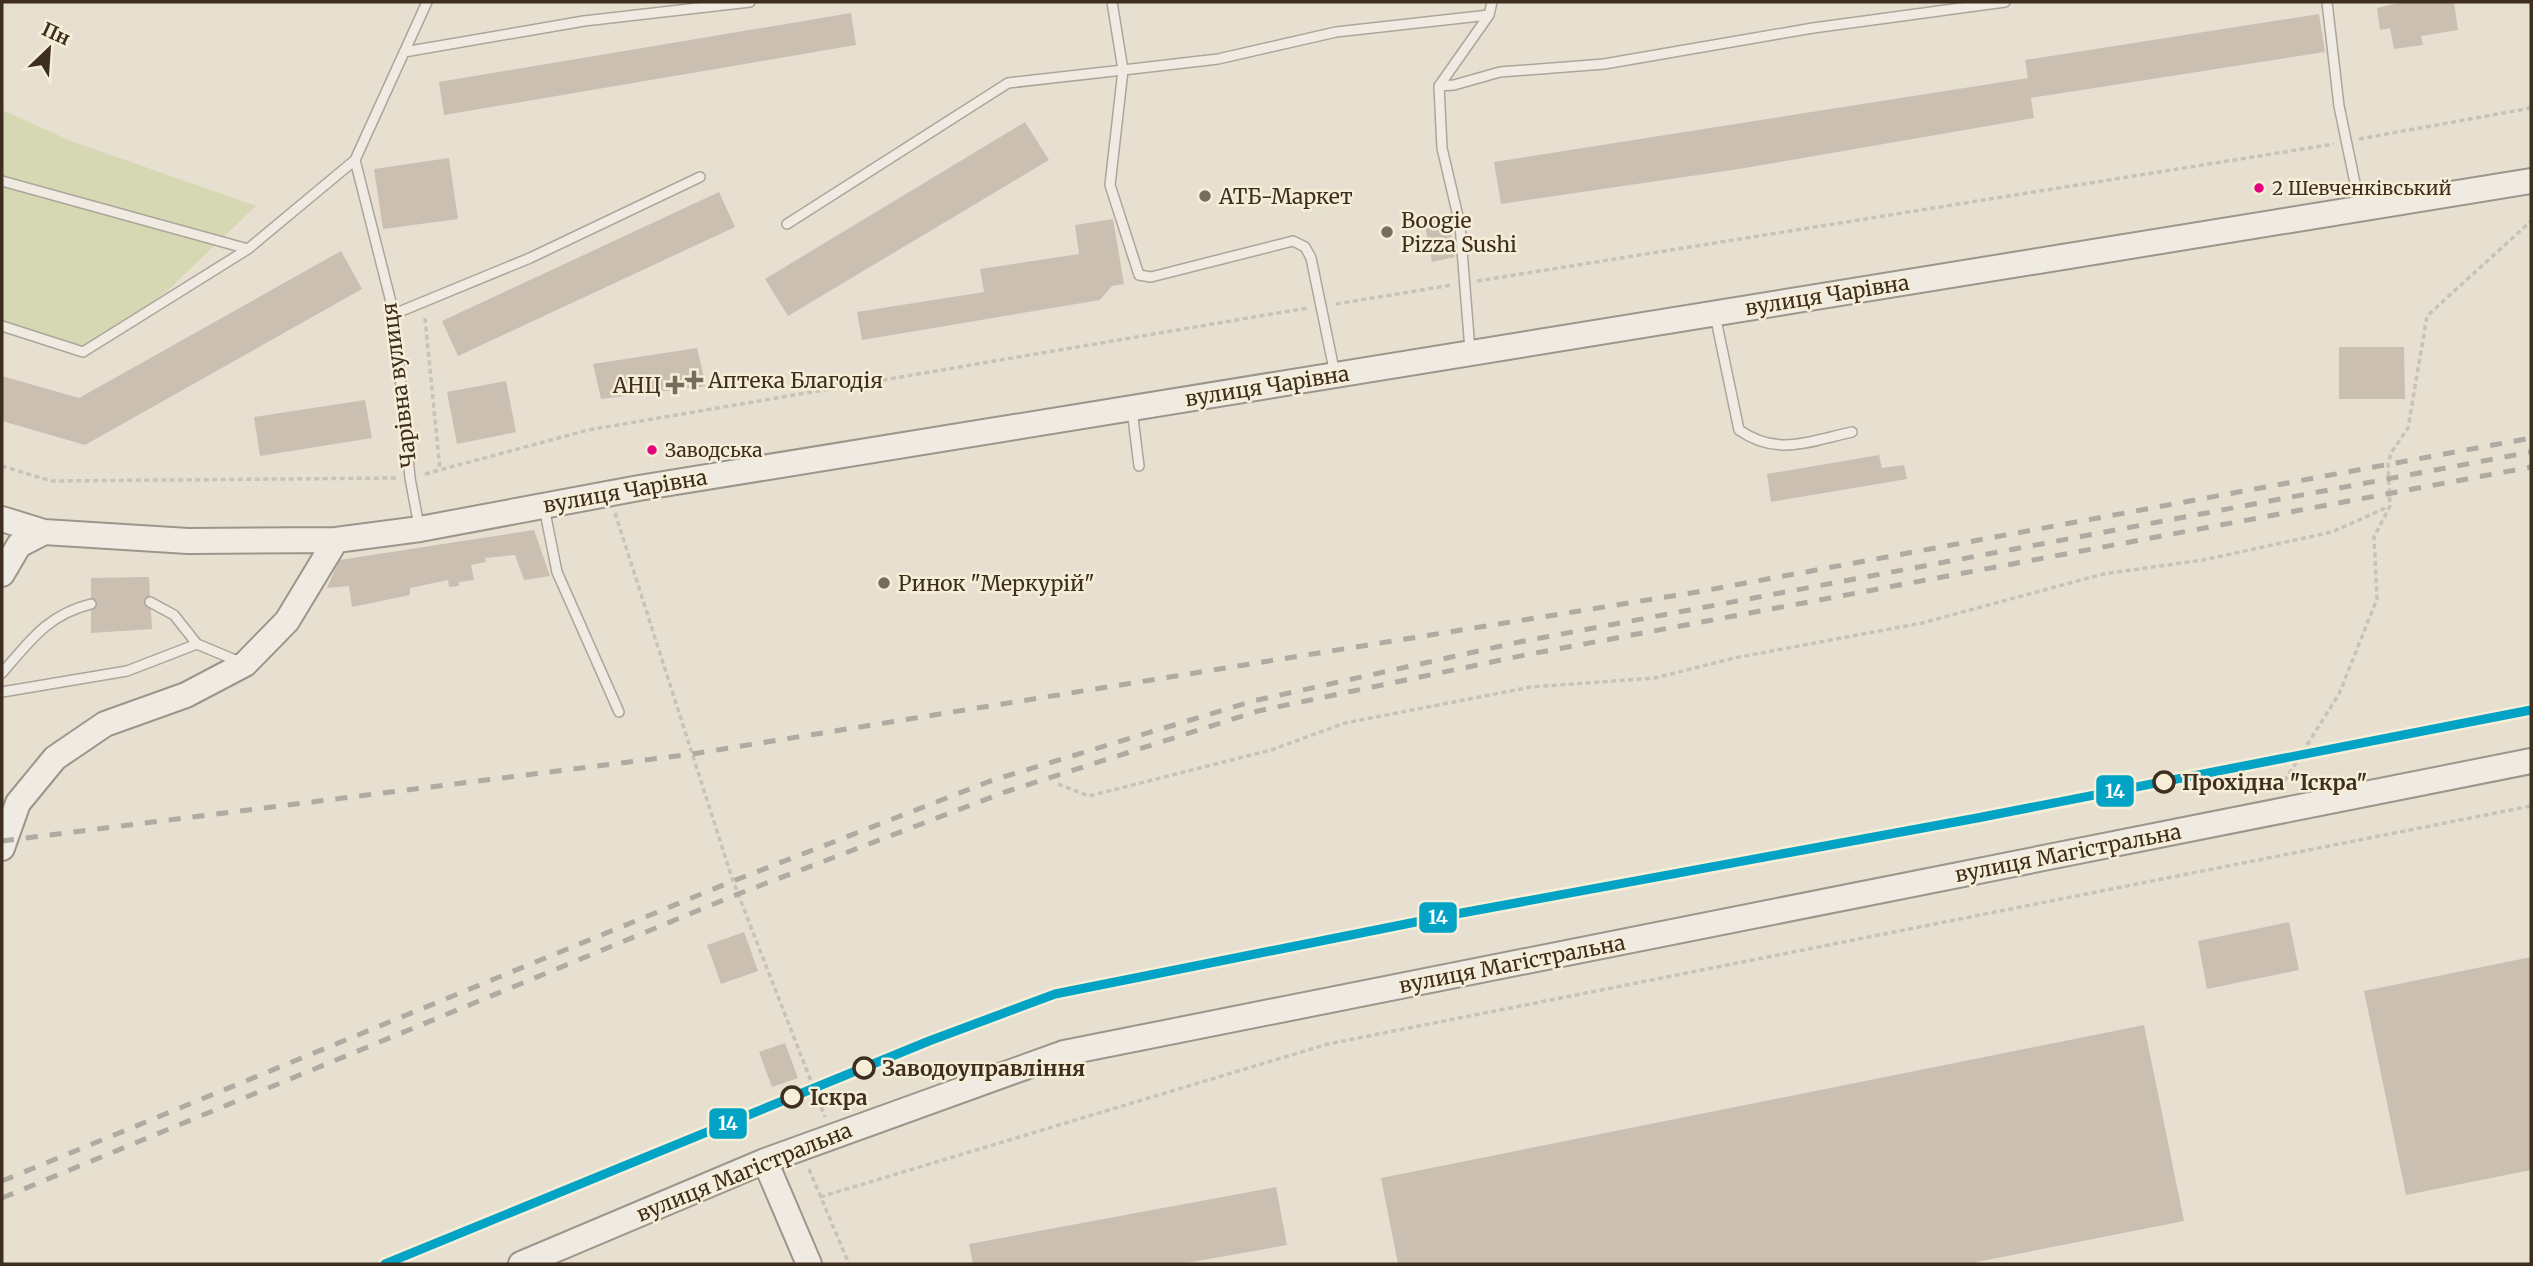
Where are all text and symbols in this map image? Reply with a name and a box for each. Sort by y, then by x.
north arrow [14,14,84,84]
text: Пн [38,17,74,51]
place label: 2 Шевченківський [2272,176,2452,200]
marker: 2 Шевченківський [2252,181,2266,195]
place label: АТБ-Маркет [1218,183,1353,210]
marker: АТБ-Маркет [1197,188,1213,204]
place label: Boogie Pizza Sushi [1401,207,1517,258]
marker: Boogie Pizza Sushi [1379,224,1395,240]
street label: вулиця Чарівна [1743,269,1911,321]
street label: Чарівна вулиця [375,301,423,469]
street label: вулиця Чарівна [1183,360,1351,412]
place label: Аптека Благодія [707,367,883,394]
place label: АНЦ [612,372,661,399]
marker: Аптека Благодія [686,372,702,388]
marker: АНЦ [667,377,683,393]
place label: Заводська [665,438,762,462]
marker: Заводська [645,443,659,457]
street label: вулиця Чарівна [541,463,709,519]
place label: Ринок "Меркурій" [898,570,1095,597]
marker: Ринок "Меркурій" [876,575,892,591]
place label: Прохідна "Іскра" [2182,769,2367,796]
marker: Прохідна "Іскра" [2153,771,2175,793]
line badge: 14 [2095,774,2135,808]
text: 14 [2105,779,2125,803]
street label: вулиця Магістральна [1952,818,2184,888]
line badge: 14 [1418,901,1458,934]
text: 14 [1428,905,1448,929]
street label: вулиця Магістральна [1396,929,1628,999]
place label: Заводоуправління [882,1055,1085,1082]
marker: Заводоуправління [853,1057,875,1079]
place label: Іскра [810,1084,868,1111]
marker: Іскра [781,1086,803,1108]
line badge: 14 [708,1107,748,1140]
text: 14 [718,1111,738,1135]
street label: вулиця Магістральна [632,1116,856,1228]

